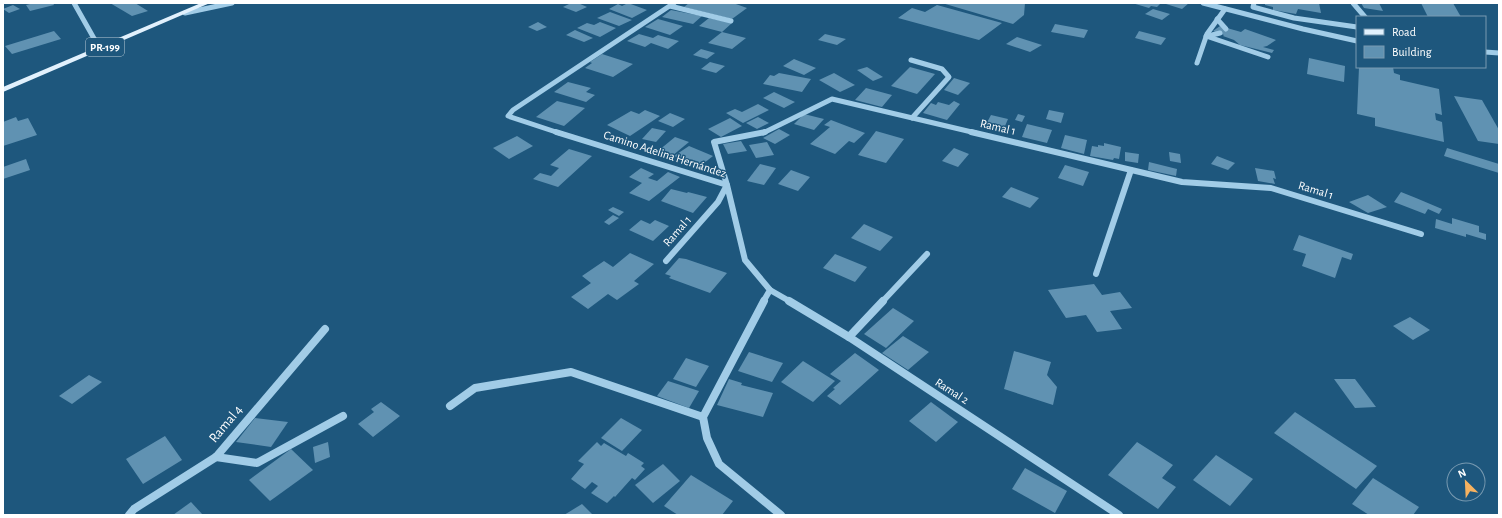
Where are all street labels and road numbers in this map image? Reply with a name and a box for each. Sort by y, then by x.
road number: PR-199 [86,38,124,56]
street label: Ramal 1 [979,117,1017,137]
street label: Camino Adelina Hernández [602,128,728,180]
street label: Ramal 1 [1297,179,1335,201]
street label: Ramal 1 [661,213,693,249]
street label: Ramal 2 [933,376,971,407]
street label: Ramal 4 [206,402,246,445]

